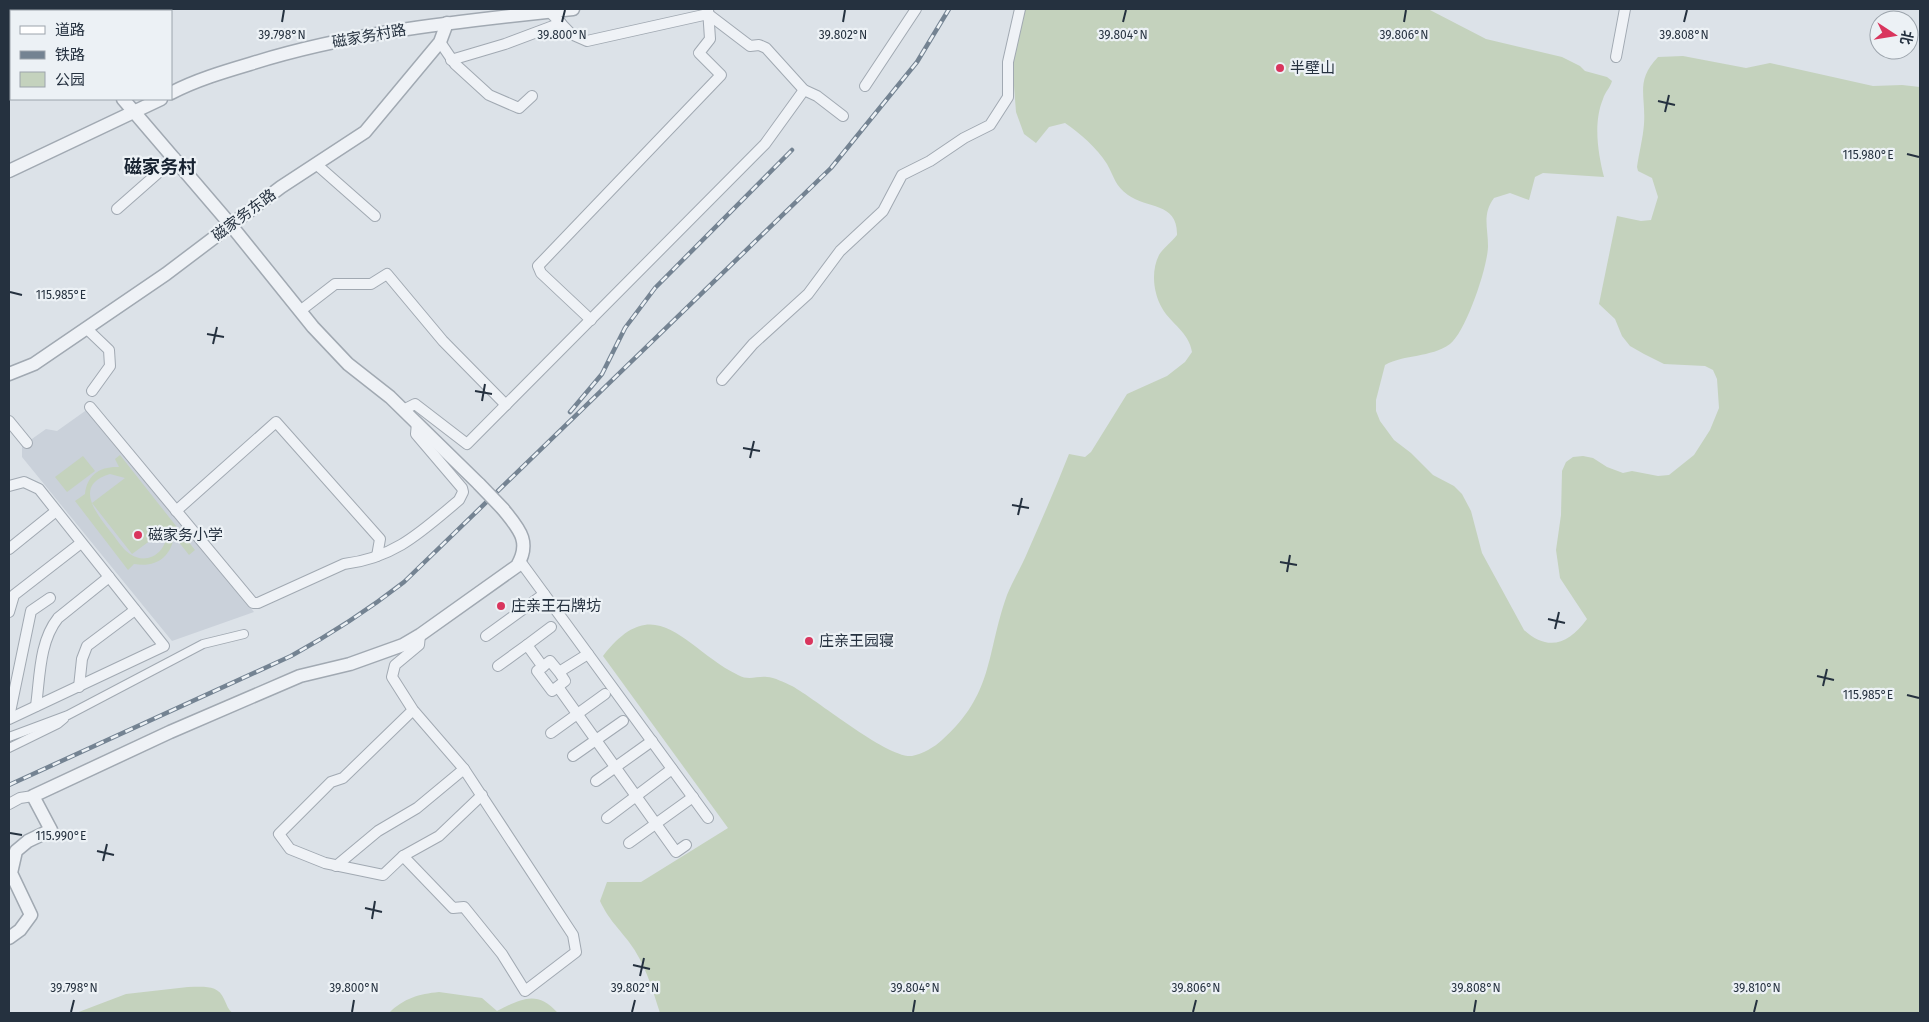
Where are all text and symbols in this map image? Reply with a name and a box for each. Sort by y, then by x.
legend [10,10,172,100]
north arrow [1869,10,1919,60]
text: 道路 [55,21,85,39]
street label: 磁家务村路 [330,21,408,51]
text: 39.798°N [258,28,306,42]
text: 39.800°N [537,28,587,42]
text: 39.802°N [819,28,867,42]
text: 39.804°N [1098,28,1148,42]
text: 39.806°N [1379,28,1429,42]
text: 39.808°N [1659,28,1709,42]
text: 北 [1896,29,1916,46]
text: 铁路 [55,46,85,64]
place label: 半壁山 [1290,59,1335,77]
marker: 半壁山 [1274,62,1286,74]
text: 公园 [55,71,85,89]
text: 115.980°E [1842,148,1894,162]
district label: 磁家务村 [124,156,196,178]
street label: 磁家务东路 [209,185,279,245]
text: 115.985°E [36,288,86,302]
place label: 磁家务小学 [148,526,223,544]
marker: 磁家务小学 [132,529,144,541]
place label: 庄亲王石牌坊 [511,597,601,615]
marker: 庄亲王石牌坊 [495,600,507,612]
place label: 庄亲王园寝 [819,632,894,650]
marker: 庄亲王园寝 [803,635,815,647]
text: 115.985°E [1843,688,1893,702]
text: 115.990°E [36,829,86,843]
text: 39.798°N [50,981,98,995]
text: 39.800°N [329,981,379,995]
text: 39.802°N [611,981,659,995]
text: 39.804°N [890,981,940,995]
text: 39.806°N [1171,981,1221,995]
text: 39.808°N [1451,981,1501,995]
text: 39.810°N [1733,981,1781,995]

